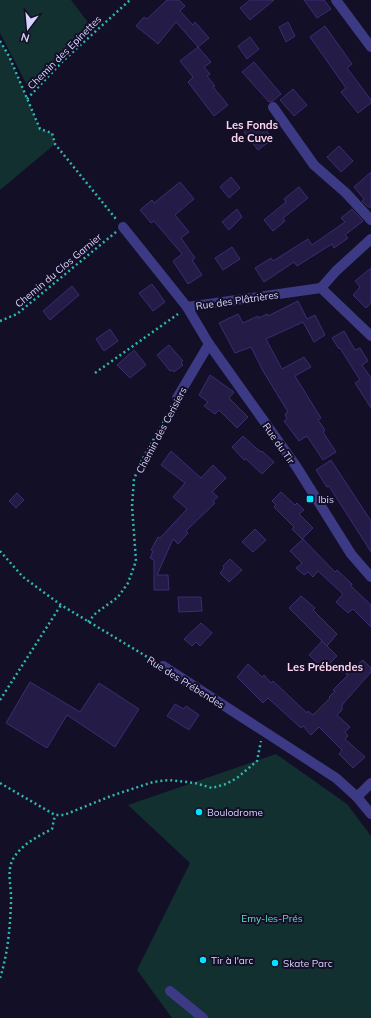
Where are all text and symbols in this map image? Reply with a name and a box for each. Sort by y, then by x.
north arrow [8,8,48,48]
street label: Chemin des Epinettes [25,13,104,92]
text: N [19,30,31,45]
district label: Les Fonds de Cuve [226,118,279,145]
street label: Chemin du Clos Garnier [12,230,104,310]
street label: Rue des Plâtrières [195,288,279,313]
street label: Chemin des Cerisiers [133,385,190,476]
street label: Rue du Tir [260,420,298,467]
place label: Ibis [318,493,334,506]
marker: Ibis [305,494,315,504]
street label: Rue des Prébendes [145,653,227,712]
district label: Les Prébendes [287,660,363,674]
place label: Boulodrome [207,806,263,819]
marker: Boulodrome [194,807,204,817]
park label: Emy-les-Prés [241,912,303,925]
place label: Tir à l'arc [211,954,253,967]
marker: Tir à l'arc [198,955,208,965]
place label: Skate Parc [283,957,333,970]
marker: Skate Parc [270,958,280,968]

